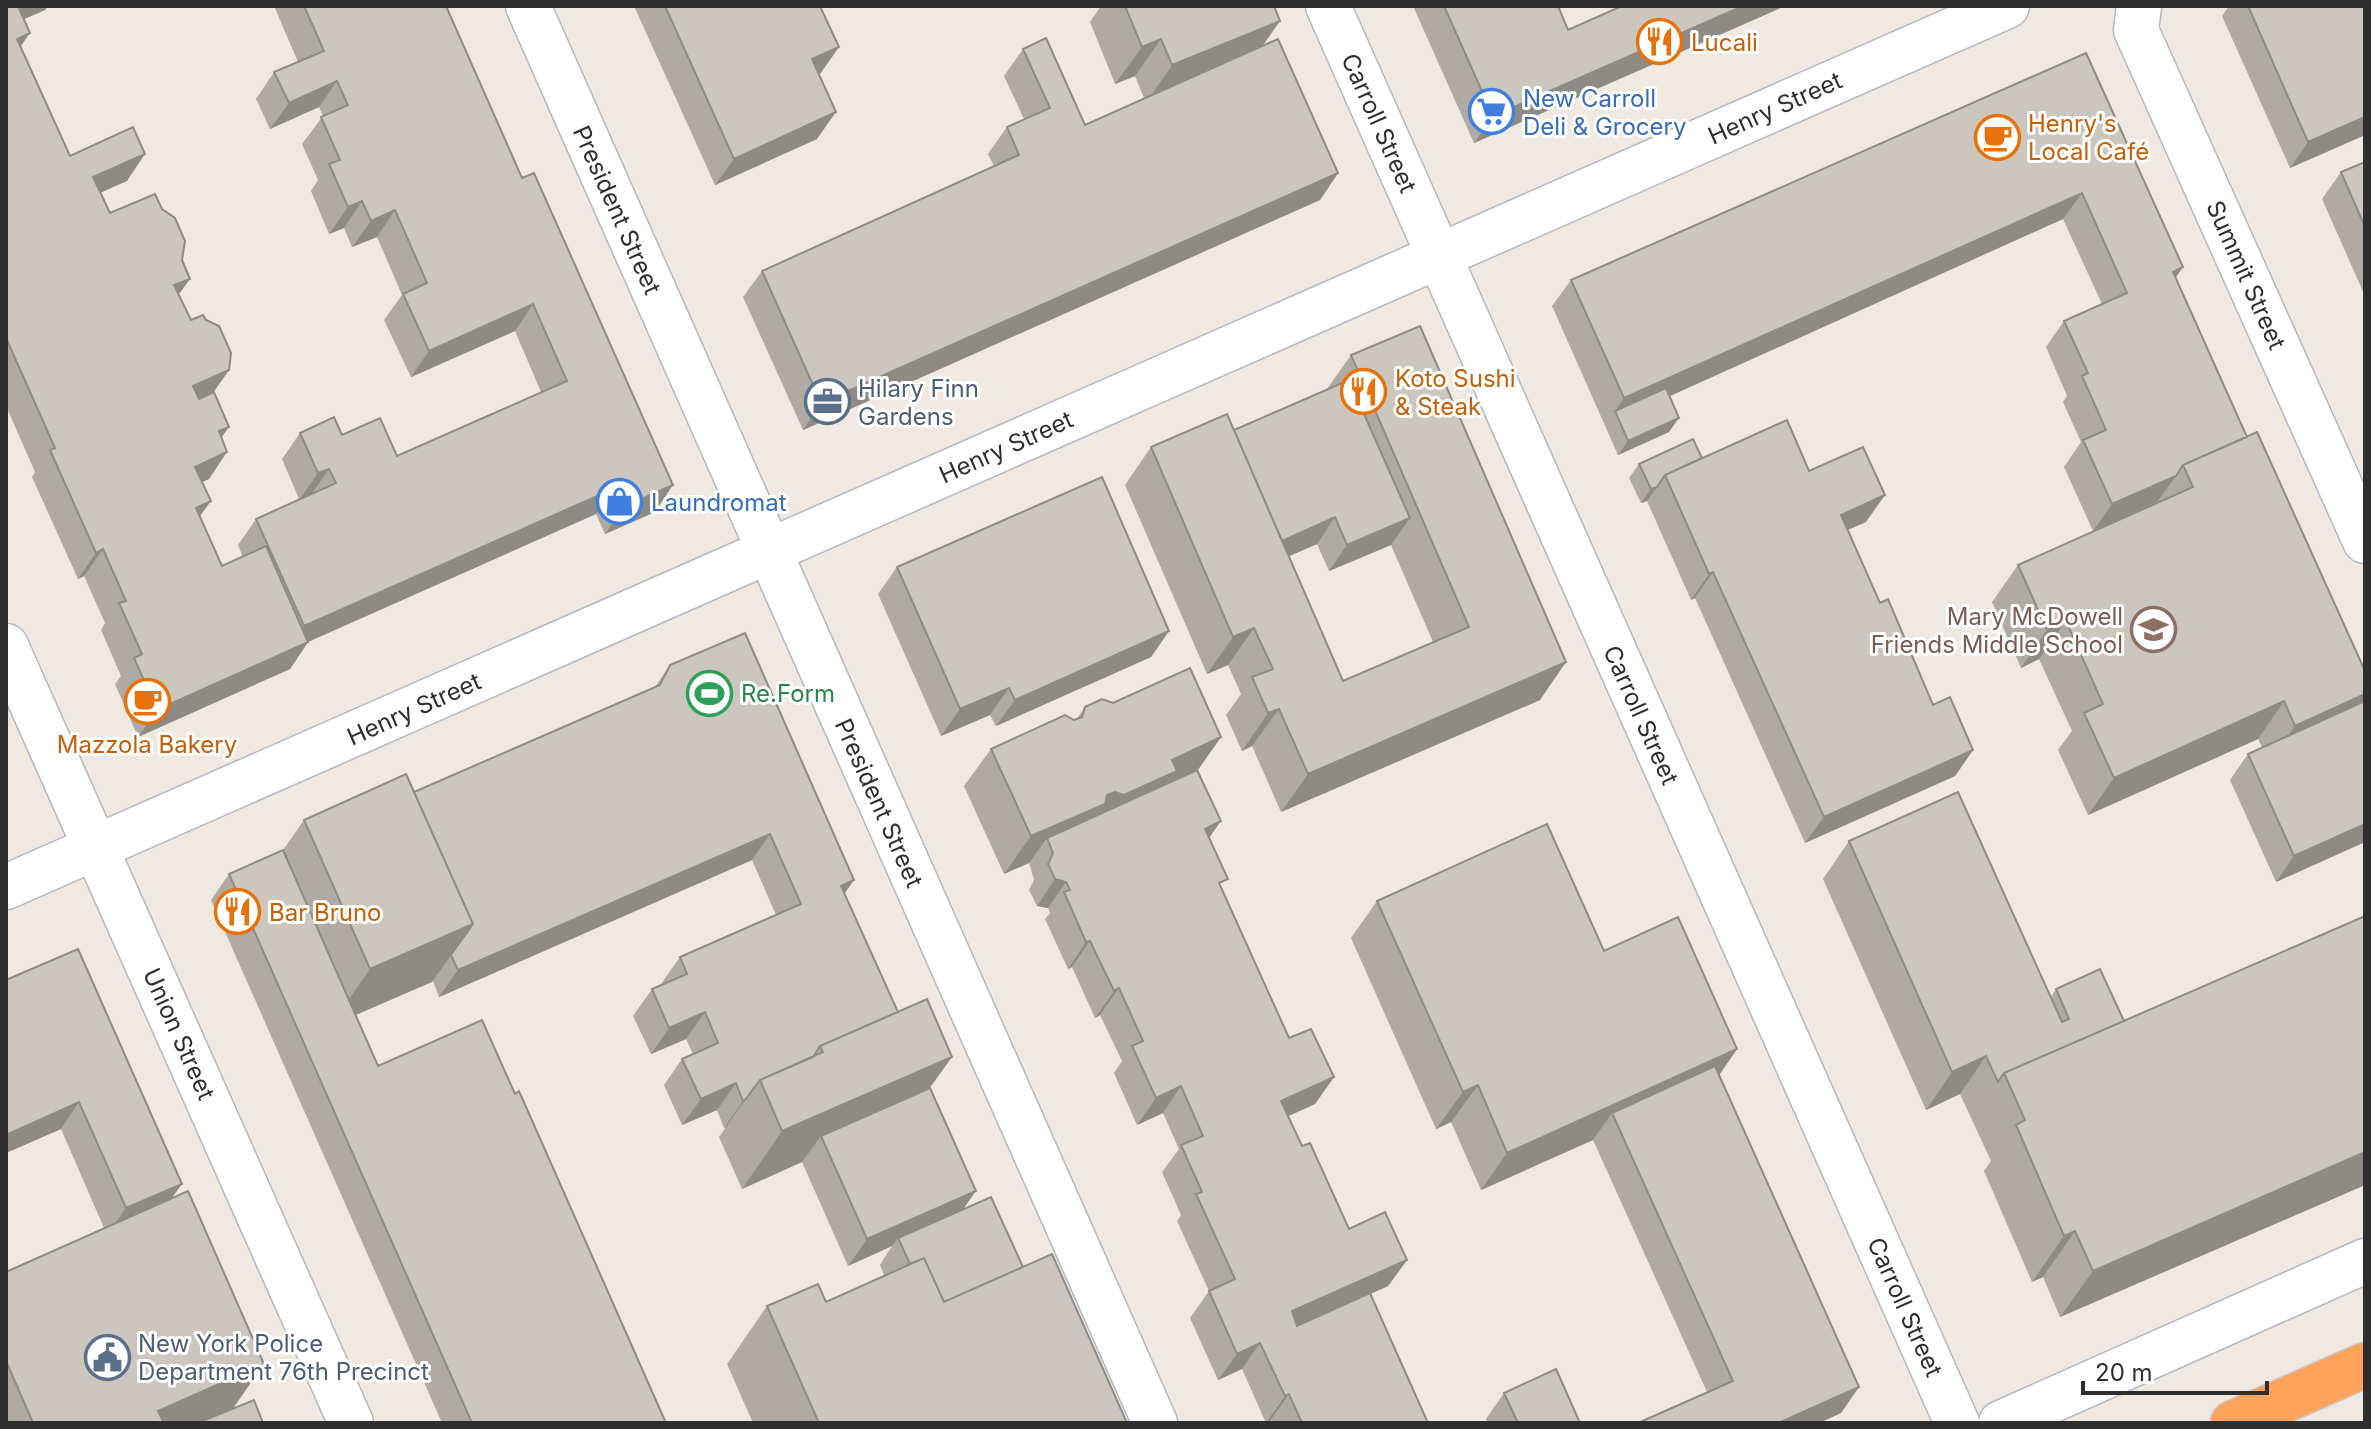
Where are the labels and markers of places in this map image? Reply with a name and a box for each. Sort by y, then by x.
restaurant icon: Lucali [1636,18,1684,66]
place label: Lucali [1691,28,1758,57]
place label: New Carroll Deli & Grocery [1523,84,1686,141]
supermarket icon: New Carroll Deli & Grocery [1468,88,1516,136]
place label: Henry's Local Café [2028,109,2149,166]
cafe icon: Henry's Local Café [1973,113,2021,161]
place label: Koto Sushi & Steak [1395,364,1516,421]
restaurant icon: Koto Sushi & Steak [1340,368,1388,416]
place label: Hilary Finn Gardens [858,374,979,431]
office icon: Hilary Finn Gardens [803,378,851,426]
shop icon: Laundromat [596,478,644,526]
place label: Laundromat [651,488,787,517]
place label: Mary McDowell Friends Middle School [1871,602,2123,659]
school or university icon: Mary McDowell Friends Middle School [2130,606,2178,654]
sports icon: Re.Form [686,669,734,717]
cafe icon: Mazzola Bakery [123,678,171,726]
place label: Re.Form [741,679,835,708]
place label: Mazzola Bakery [57,730,237,759]
restaurant icon: Bar Bruno [214,888,262,936]
place label: Bar Bruno [269,898,381,927]
place label: New York Police Department 76th Precinct [138,1329,429,1386]
public building icon: New York Police Department 76th Precinct [83,1333,131,1381]

